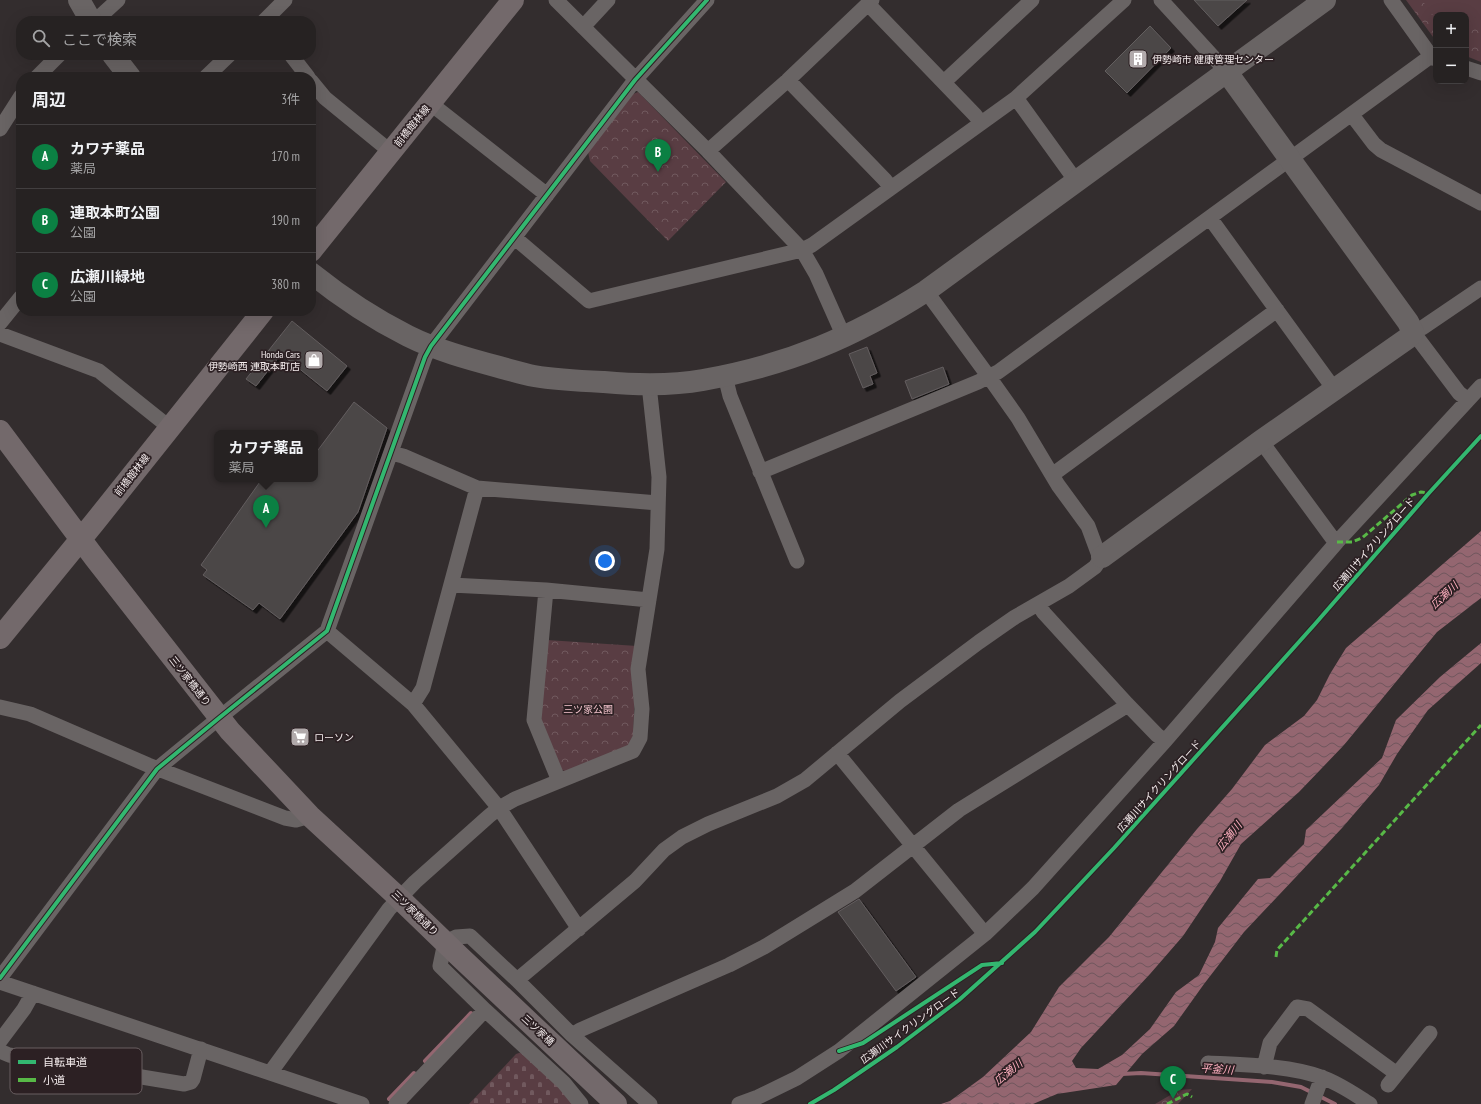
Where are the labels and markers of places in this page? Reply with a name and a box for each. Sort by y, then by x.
building icon: 伊勢崎市 健康管理センター [1127,48,1149,70]
place label: 伊勢崎市 健康管理センター [1152,53,1274,66]
pin: B [645,139,671,172]
place label: Honda Cars 伊勢崎西 連取本町店 [208,348,301,373]
shop icon: Honda Cars 伊勢崎西 連取本町店 [303,349,325,371]
pin: A [253,495,279,528]
supermarket icon: ローソン [289,726,311,748]
place label: ローソン [314,731,354,744]
pin: C [1160,1066,1186,1099]

